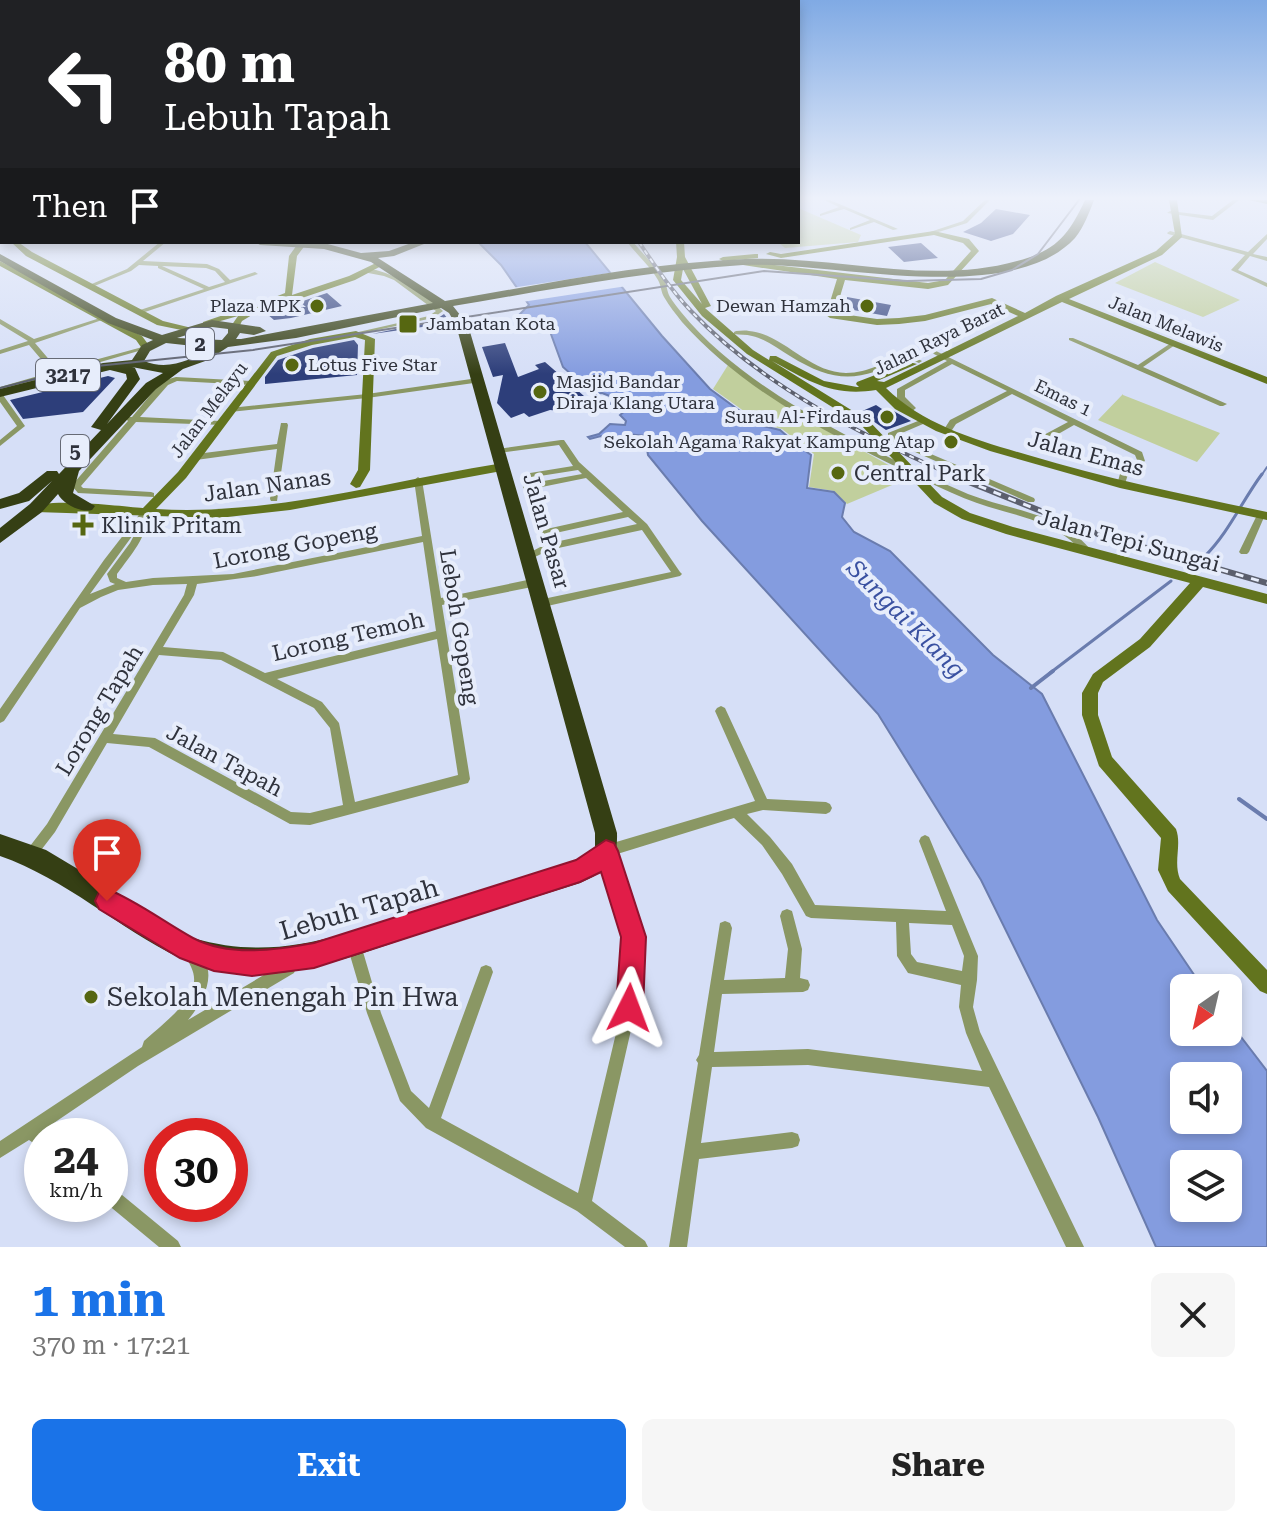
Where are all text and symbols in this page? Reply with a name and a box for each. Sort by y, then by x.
text: 80 m [164,30,295,96]
icon: left [32,32,136,136]
text: Lebuh Tapah [164,97,391,139]
icon: arrive [123,184,167,228]
text: Then [32,189,107,224]
street label: Jalan Melawis [1106,291,1227,356]
place label: Plaza MPK [210,295,301,316]
place label: Dewan Hamzah [716,295,851,316]
marker: Plaza MPK [308,297,326,315]
marker: Dewan Hamzah [858,297,876,315]
street label: Jalan Raya Barat [870,298,1008,379]
marker: Jambatan Kota [397,313,419,335]
place label: Jambatan Kota [426,313,556,334]
road number: 2 [186,328,214,360]
place label: Lotus Five Star [308,354,437,375]
marker: Lotus Five Star [283,356,301,374]
street label: Jalan Melayu [166,358,251,462]
road number: 3217 [36,359,100,391]
place label: Masjid Bandar Diraja Klang Utara [556,371,715,413]
street label: Emas 1 [1031,375,1095,420]
marker: Masjid Bandar Diraja Klang Utara [531,383,549,401]
place label: Surau Al-Firdaus [725,406,871,427]
marker: Surau Al-Firdaus [878,408,896,426]
street label: Jalan Emas [1025,426,1146,481]
place label: Sekolah Agama Rakyat Kampung Atap [604,431,935,452]
marker: Sekolah Agama Rakyat Kampung Atap [942,433,960,451]
road number: 5 [61,435,89,467]
place label: Central Park [854,461,986,486]
street label: Jalan Nanas [202,464,332,507]
marker: Central Park [829,464,847,482]
street label: Jalan Pasar [518,470,575,592]
street label: Jalan Tepi Sungai [1035,504,1223,577]
place label: Klinik Pritam [101,513,242,538]
marker: Klinik Pritam [72,514,94,536]
street label: Lorong Gopeng [211,517,379,574]
street label: Leboh Gopeng [435,547,484,707]
water label: Sungai Klang [841,554,971,684]
street label: Lorong Temoh [270,607,426,666]
street label: Lorong Tapah [51,641,148,780]
street label: Jalan Tapah [162,719,287,801]
pin [73,819,141,901]
icon: arrive [85,831,129,875]
street label: Lebuh Tapah [276,872,442,946]
position arrow [587,966,671,1050]
north arrow [1170,974,1242,1046]
map controls [1170,974,1242,1222]
place label: Sekolah Menengah Pin Hwa [107,982,458,1012]
marker: Sekolah Menengah Pin Hwa [82,988,100,1006]
button: sound [1170,1062,1242,1134]
speed limit sign: 30 [144,1118,248,1222]
text: 24 [54,1136,98,1183]
button: layers [1170,1150,1242,1222]
text: km/h [49,1178,103,1202]
text: 1 min [32,1272,165,1328]
button: close [1151,1273,1235,1357]
text: 370 m · 17:21 [32,1330,191,1360]
button: Exit [32,1419,626,1511]
button: Share [642,1419,1235,1511]

